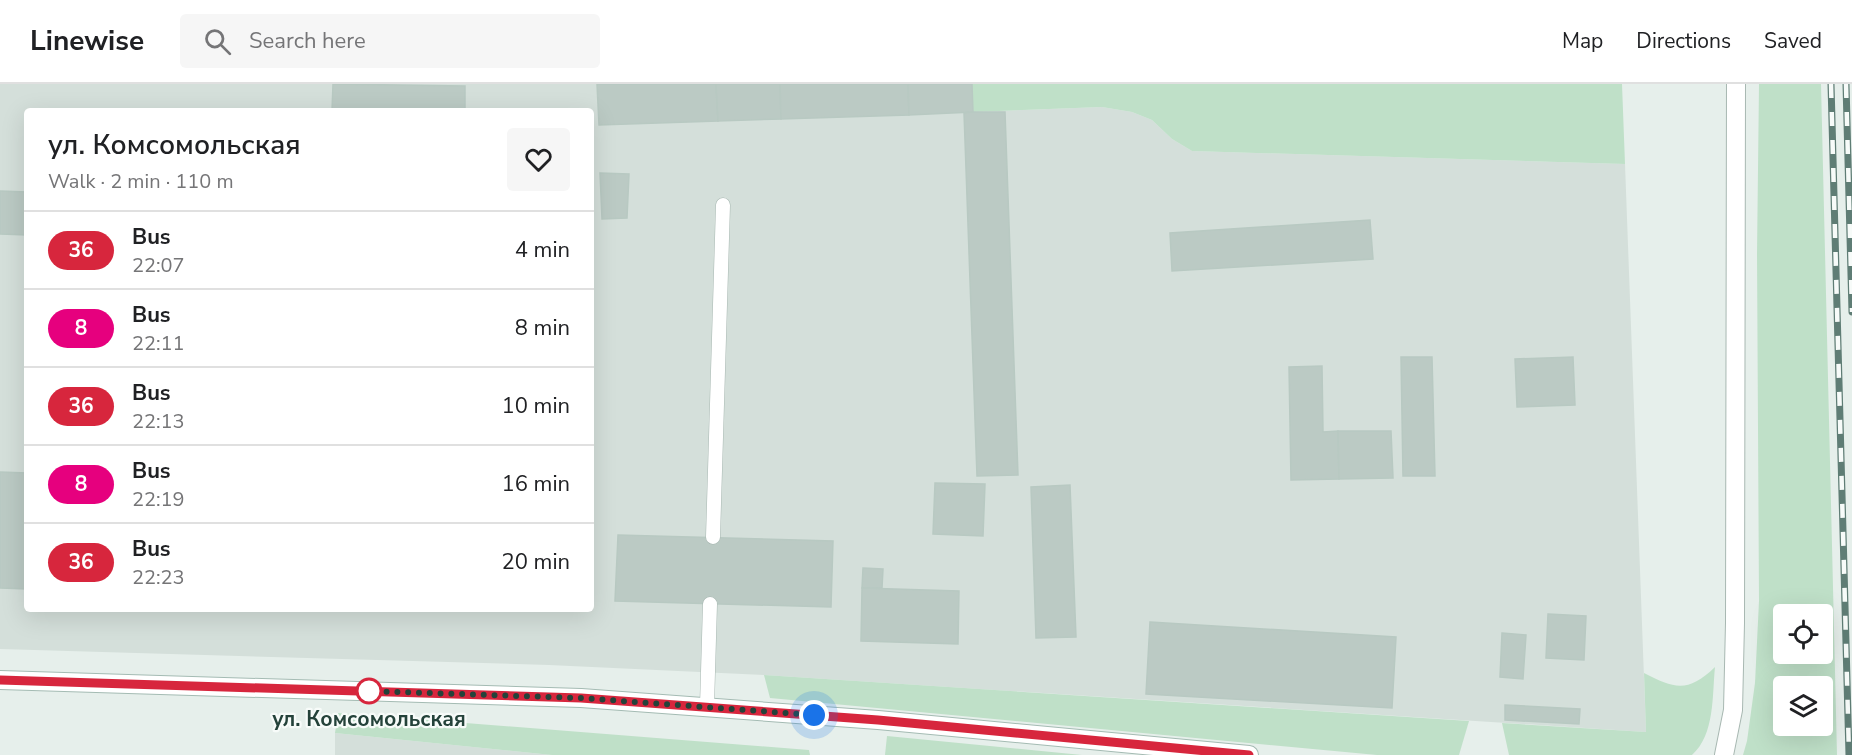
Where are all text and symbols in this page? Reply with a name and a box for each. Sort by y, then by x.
search box [180,14,600,68]
text: Linewise [30,22,144,60]
icon: search [201,25,234,58]
text: Search here [249,26,366,56]
text: Map [1562,27,1603,55]
text: Directions [1636,27,1731,55]
text: Saved [1764,27,1822,55]
text: ул. Комсомольская [48,126,301,164]
button: heart [507,128,570,191]
text: Walk · 2 min · 110 m [48,168,234,195]
text: Bus [132,222,171,252]
text: 4 min [515,235,570,265]
text: 36 [68,236,94,264]
text: 22:07 [132,252,185,279]
text: Bus [132,300,171,330]
text: 8 min [515,313,570,343]
text: 8 [75,314,87,342]
text: 22:11 [132,330,185,357]
text: Bus [132,378,171,408]
text: 10 min [502,391,570,421]
text: 36 [68,392,94,420]
text: 22:13 [132,408,185,435]
text: Bus [132,456,171,486]
text: 16 min [502,469,570,499]
text: 8 [75,470,87,498]
text: 22:19 [132,486,185,513]
text: Bus [132,534,171,564]
text: 20 min [502,547,570,577]
text: 36 [68,548,94,576]
text: 22:23 [132,564,185,591]
map controls [1773,604,1833,736]
button: locate [1773,604,1833,664]
button: layers [1773,676,1833,736]
marker: ул. Комсомольская [356,678,382,704]
your location [799,700,829,730]
place label: ул. Комсомольская [272,705,466,733]

